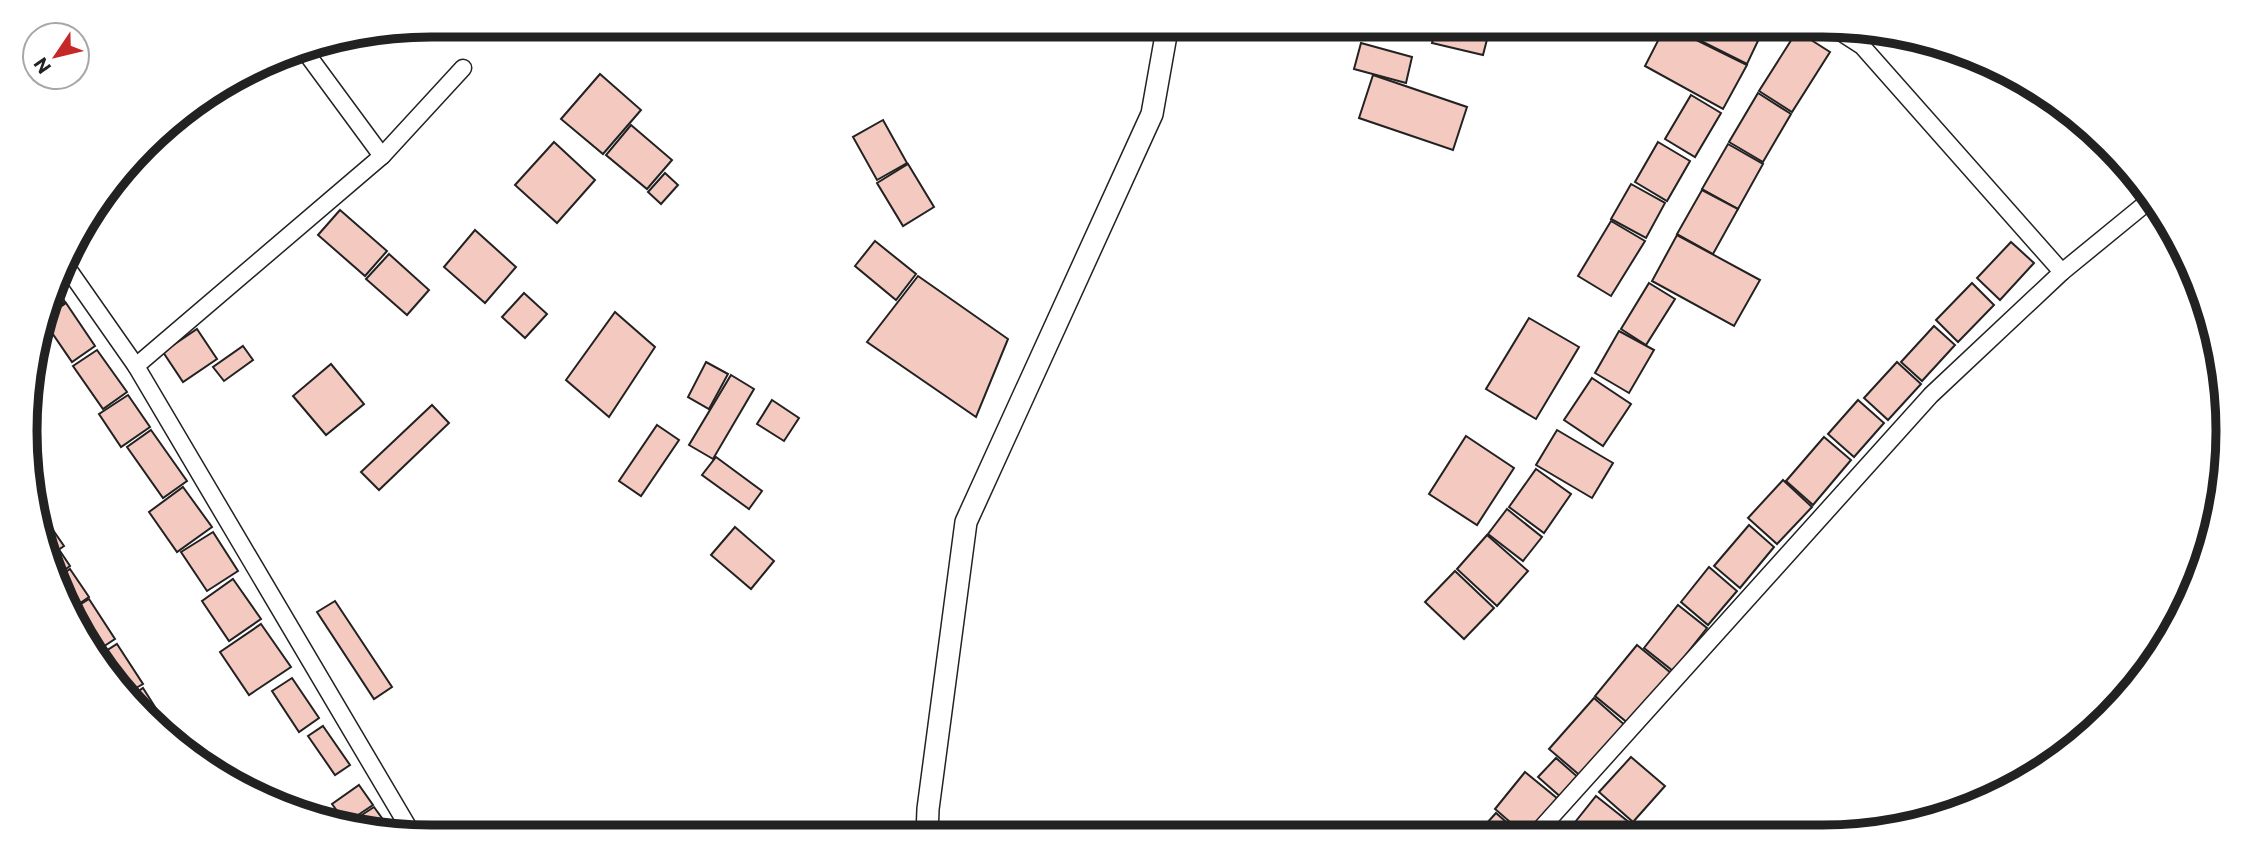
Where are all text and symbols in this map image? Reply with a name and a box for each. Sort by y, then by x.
north arrow [21,21,91,91]
text: N [28,54,55,78]

